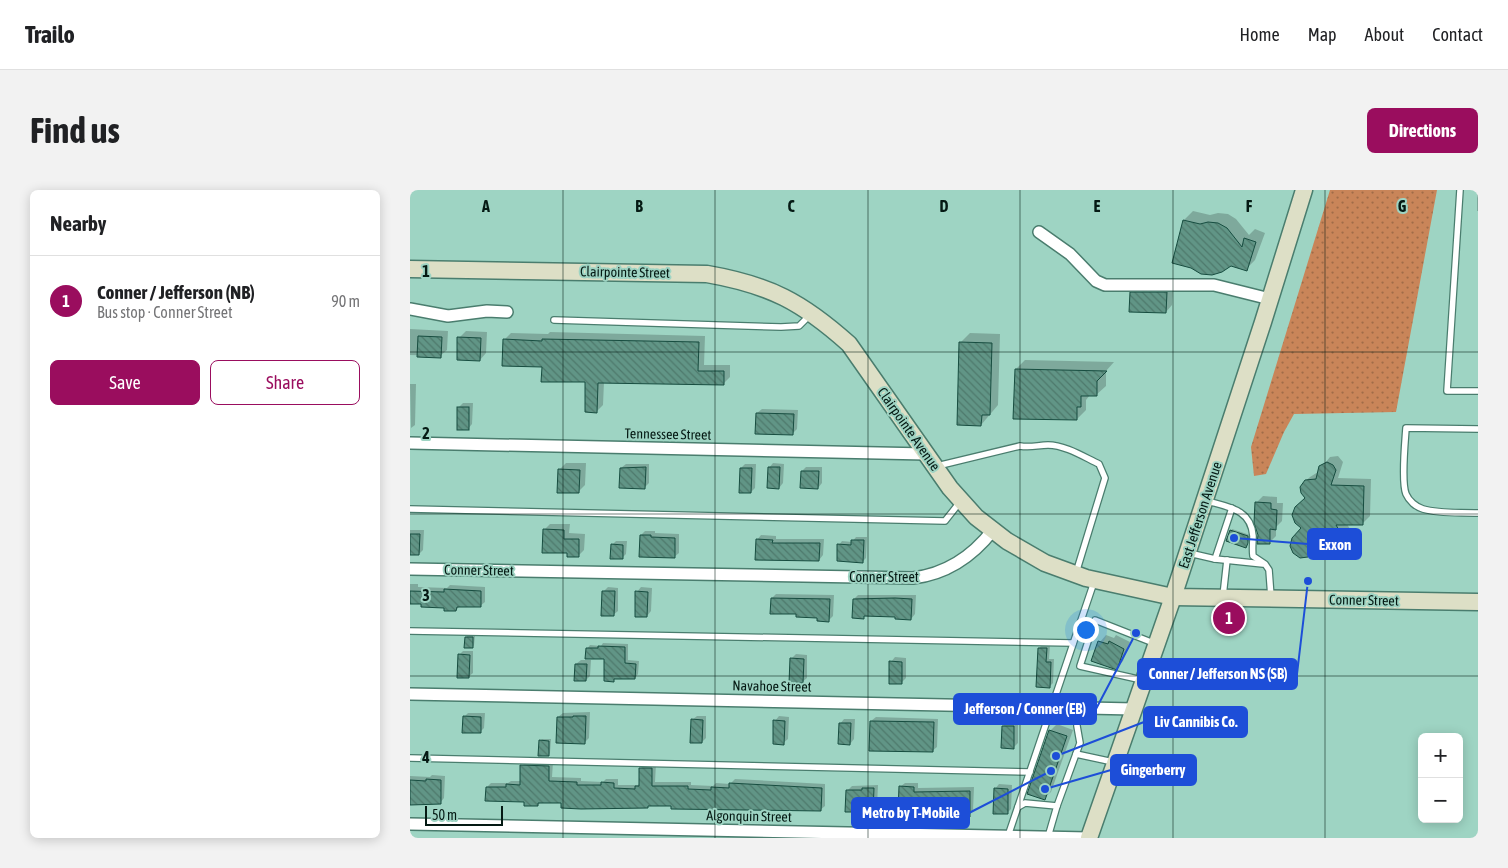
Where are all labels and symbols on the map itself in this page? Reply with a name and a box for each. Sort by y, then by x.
text: A [481,197,490,215]
text: B [635,197,643,215]
text: C [787,197,795,215]
text: D [940,197,949,215]
text: E [1094,197,1101,215]
text: F [1246,197,1253,215]
text: G [1398,197,1407,215]
text: 1 [422,262,430,280]
street label: Clairpointe Street [580,263,670,281]
street label: Clairpointe Avenue [874,384,944,474]
text: 2 [422,424,430,442]
street label: Tennessee Street [624,425,712,443]
street label: East Jefferson Avenue [1175,460,1225,570]
callout: Exxon [1308,529,1361,559]
text: Exxon [1319,536,1351,553]
street label: Conner Street [444,561,514,579]
street label: Conner Street [849,569,919,585]
text: 3 [422,586,430,604]
street label: Conner Street [1329,591,1399,609]
pin: 1 [1213,599,1245,637]
your location [1073,617,1099,643]
callout: Conner / Jefferson NS (SB) [1138,659,1297,689]
text: Conner / Jefferson NS (SB) [1148,665,1288,682]
street label: Navahoe Street [732,677,812,695]
callout: Jefferson / Conner (EB) [954,694,1096,724]
text: Jefferson / Conner (EB) [963,700,1086,717]
callout: Liv Cannibis Co. [1144,707,1247,737]
text: Liv Cannibis Co. [1154,713,1238,730]
text: 4 [421,748,430,766]
callout: Gingerberry [1111,755,1196,785]
text: Gingerberry [1120,761,1186,778]
callout: Metro by T-Mobile [852,798,969,828]
scale bar [425,803,502,826]
text: Metro by T-Mobile [862,804,960,821]
street label: Algonquin Street [706,807,792,825]

